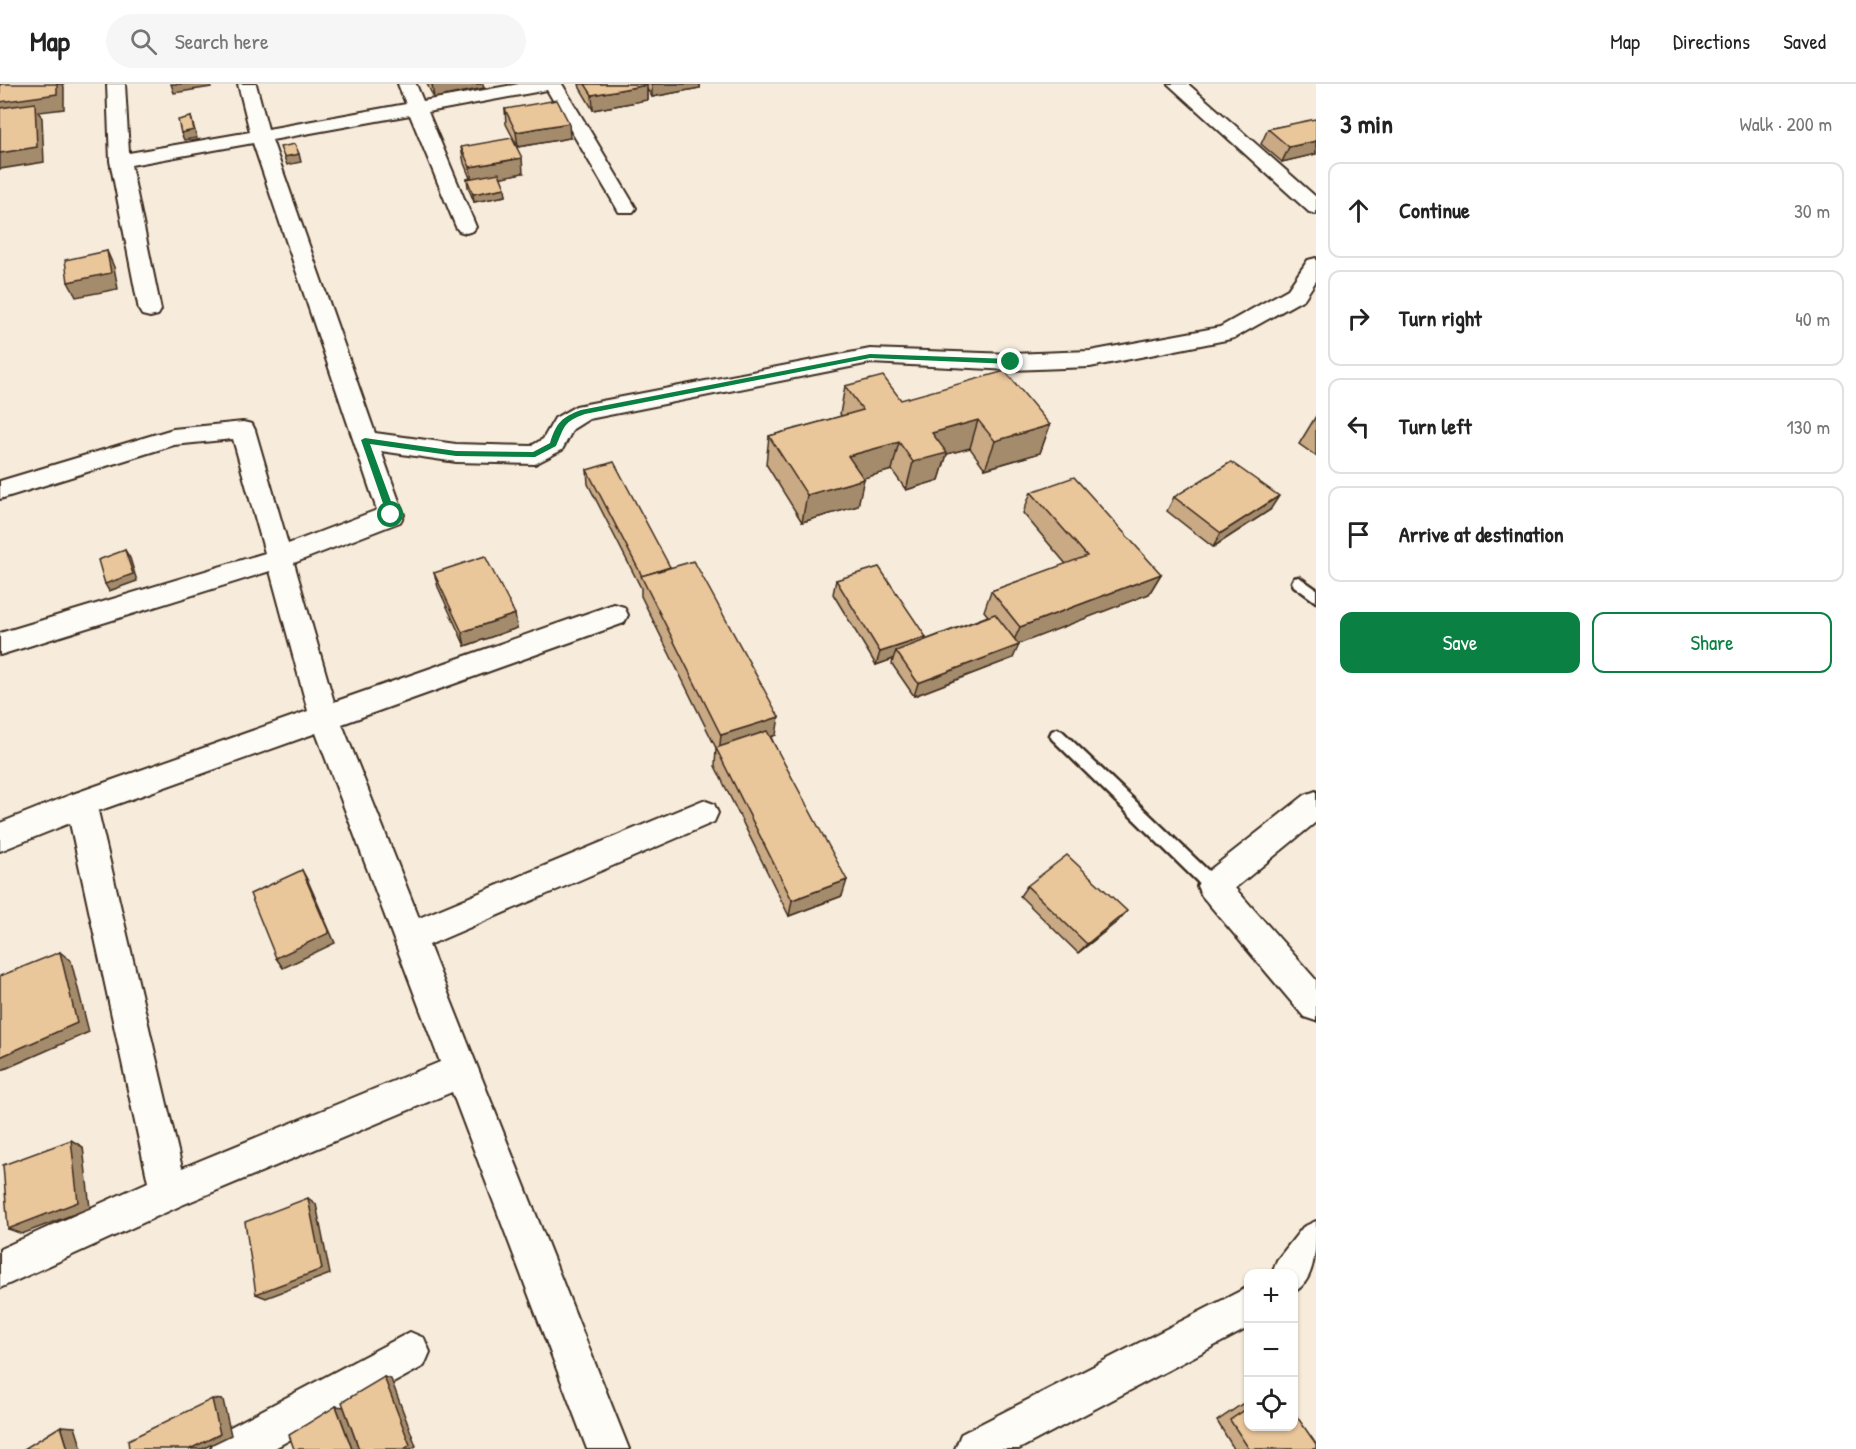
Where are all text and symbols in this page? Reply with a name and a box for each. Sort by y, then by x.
search box [106,14,526,68]
text: Map [30,22,70,60]
icon: search [127,25,160,58]
text: Search here [175,26,269,56]
text: Map [1610,27,1640,56]
text: Directions [1673,27,1750,56]
text: Saved [1783,27,1826,56]
text: 3 min [1340,106,1393,141]
text: Walk · 200 m [1740,110,1832,137]
icon: ahead [1342,194,1375,227]
text: Continue [1399,195,1470,225]
text: 30 m [1794,197,1830,224]
icon: right [1342,302,1375,335]
text: Turn right [1399,303,1482,333]
text: 40 m [1795,305,1830,332]
route end [997,348,1023,374]
icon: left [1342,410,1375,443]
text: Turn left [1399,411,1472,441]
text: 130 m [1787,413,1830,440]
route start [377,501,403,527]
icon: arrive [1342,518,1375,551]
text: Arrive at destination [1399,519,1564,549]
button: Save [1340,612,1580,673]
button: Share [1592,612,1832,673]
map controls [1244,1269,1298,1431]
button: + [1244,1269,1298,1323]
button: − [1244,1323,1298,1377]
button: locate [1244,1377,1298,1431]

